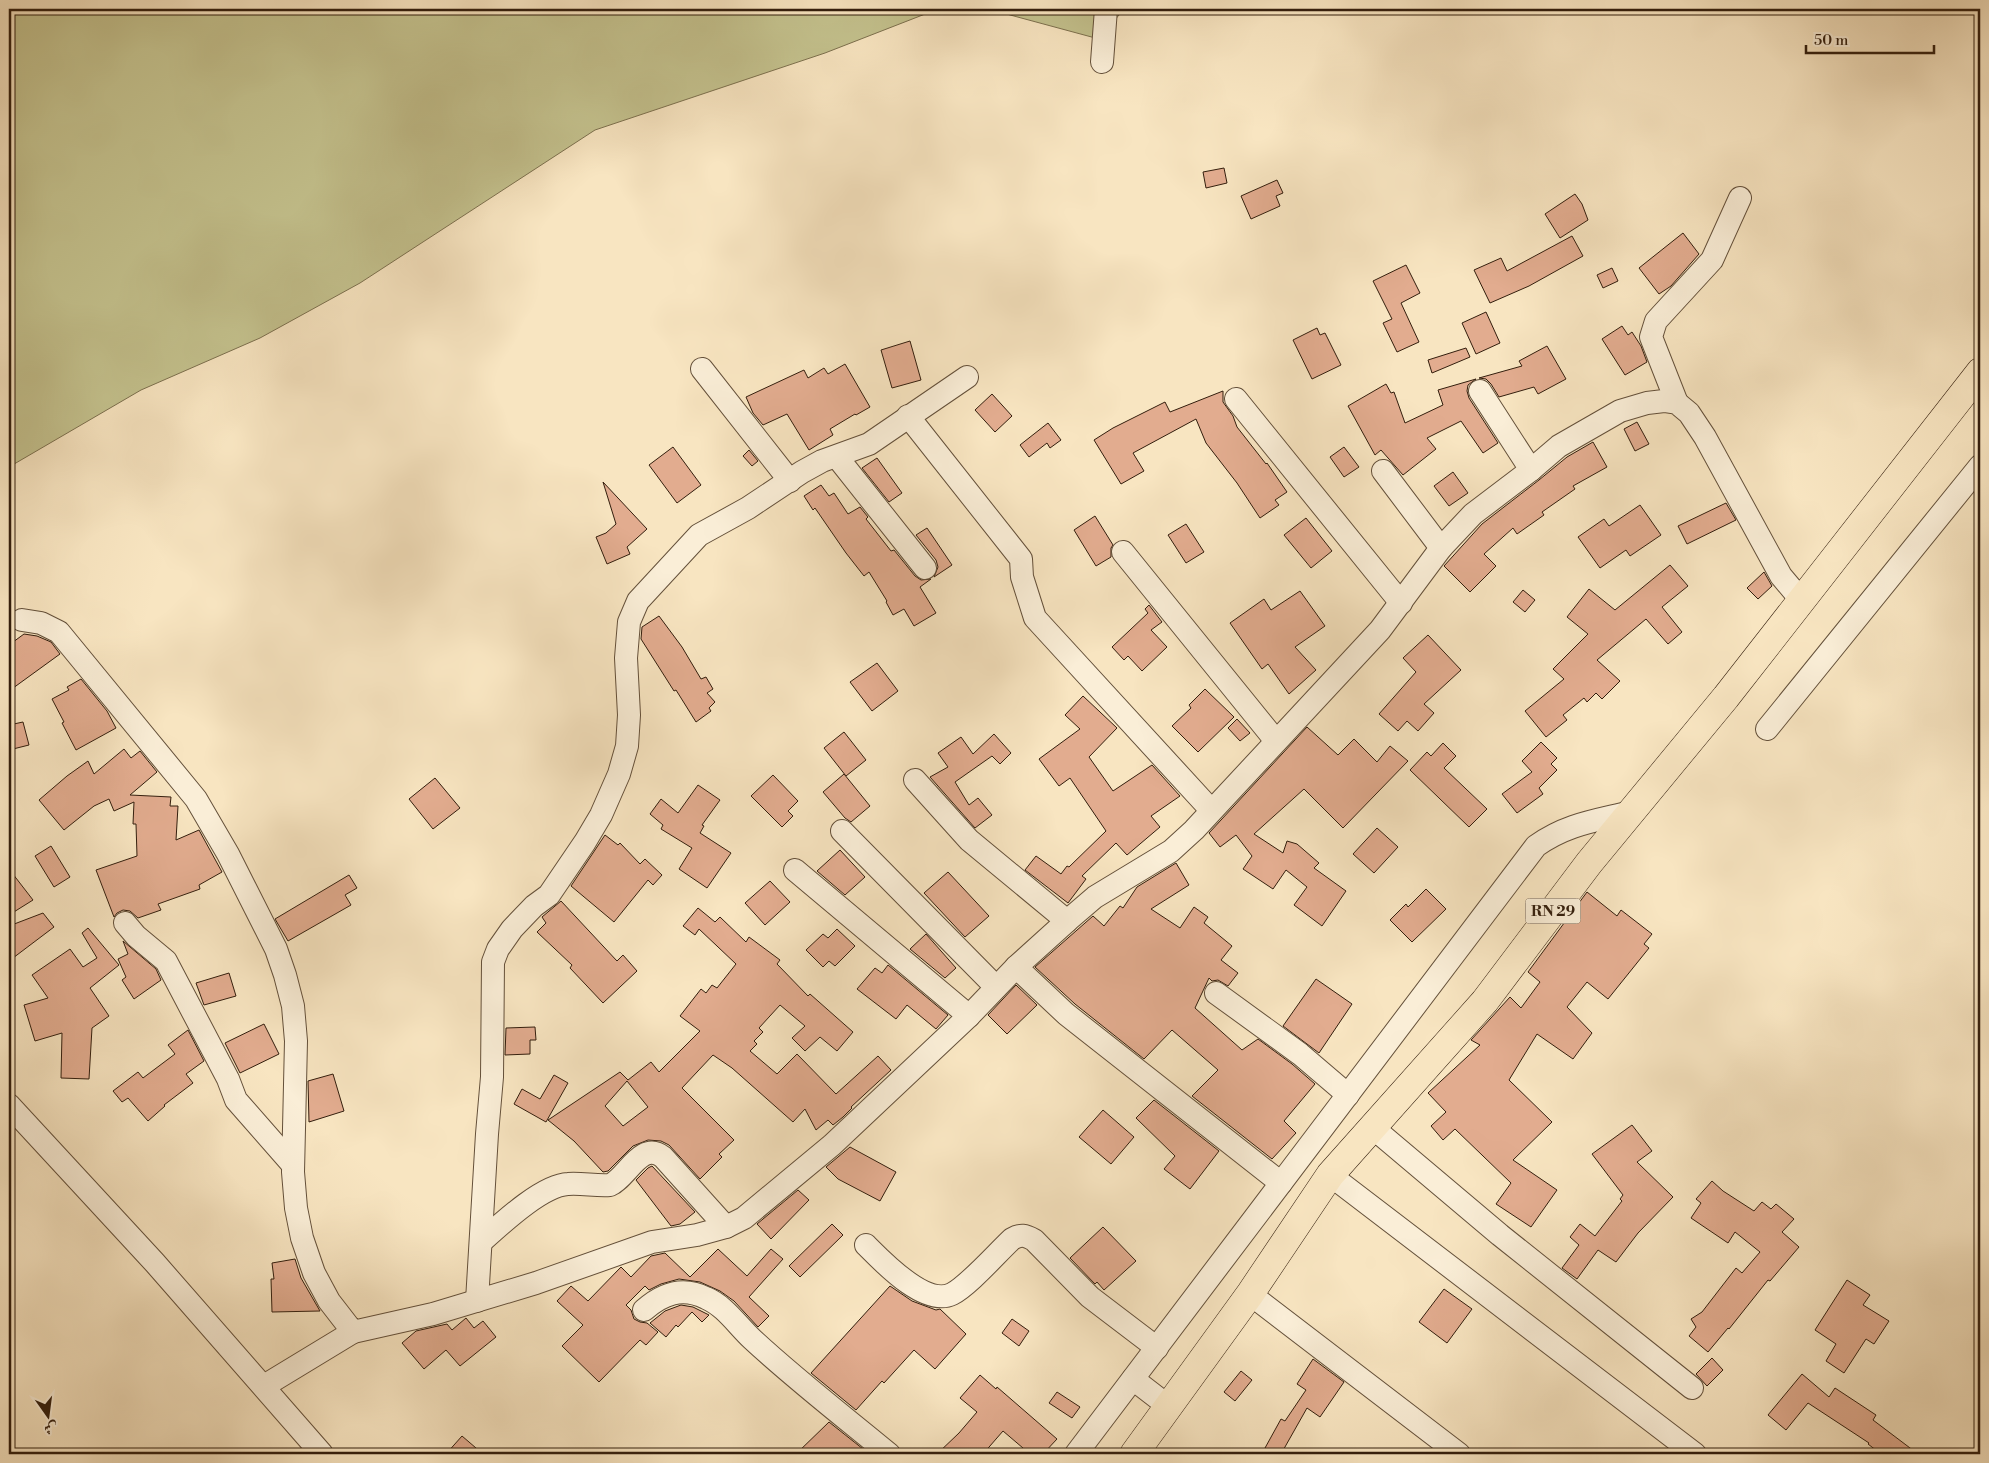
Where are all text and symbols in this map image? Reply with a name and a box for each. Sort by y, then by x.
scale bar [1806,22,1934,54]
text: 50 m [1814,31,1848,50]
road number: RN 29 [1526,898,1580,924]
north arrow [22,1390,72,1440]
text: ش [42,1417,60,1438]

